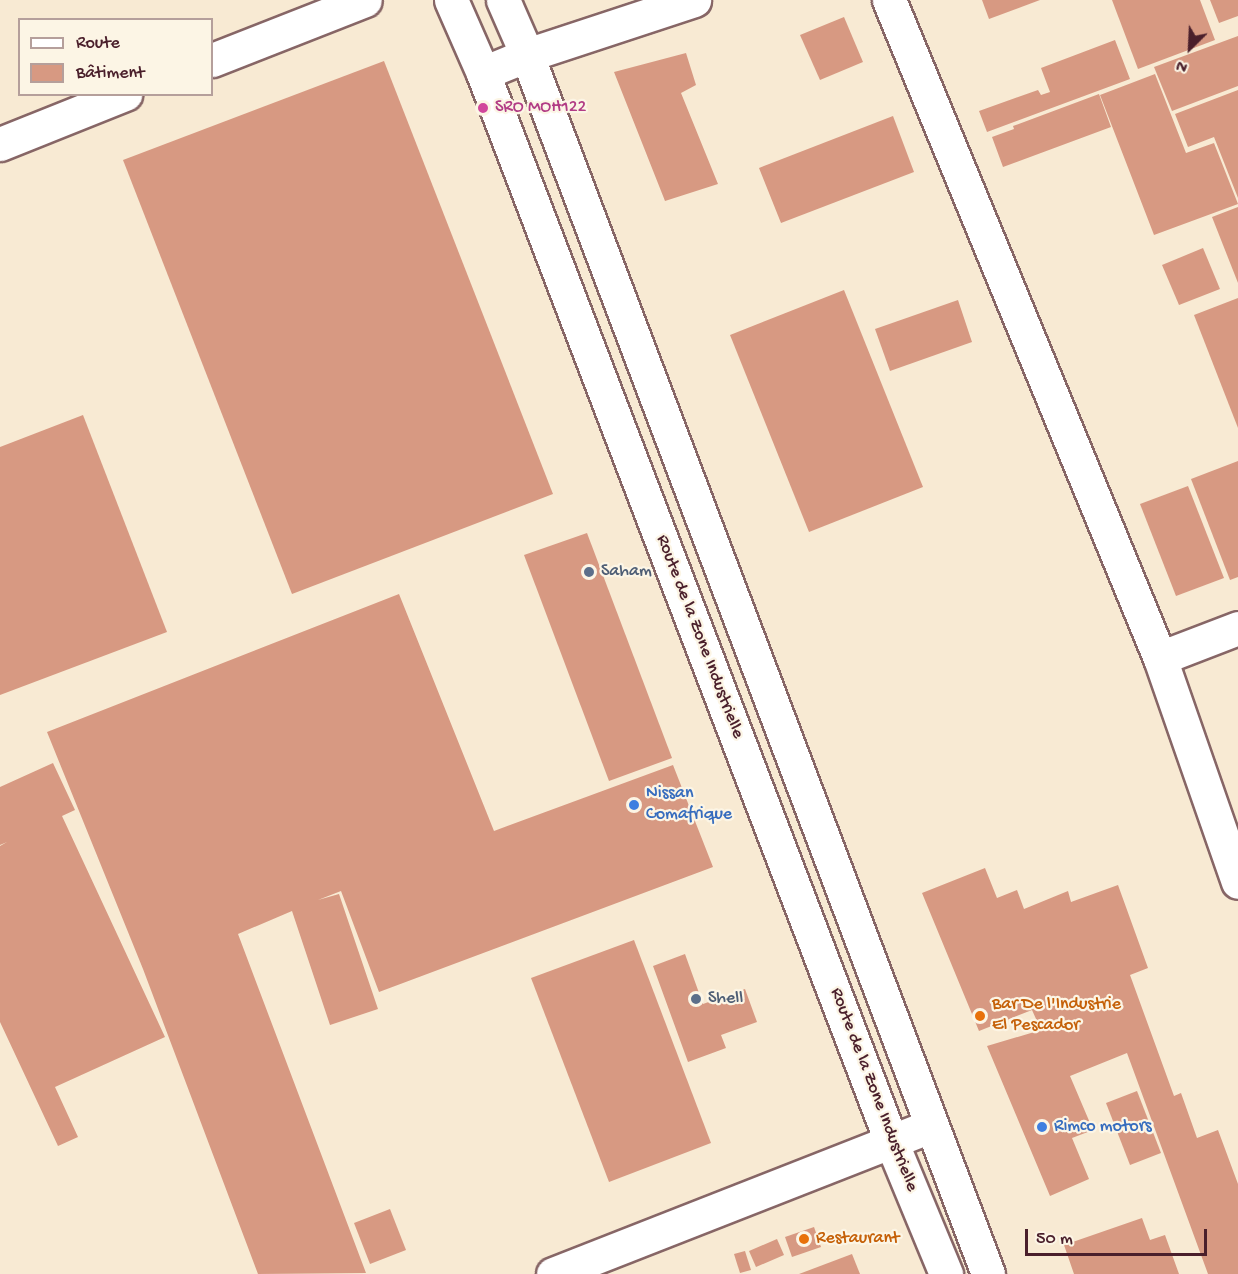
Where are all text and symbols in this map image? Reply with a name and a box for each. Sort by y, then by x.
legend [18,18,213,96]
north arrow [1160,18,1220,78]
text: Route [76,33,120,54]
text: N [1174,54,1191,76]
text: Bâtiment [76,63,144,84]
place label: SRO MOH122 [495,97,586,119]
marker: SRO MOH122 [476,101,490,115]
street label: Route de la Zone Industrielle [650,532,748,742]
place label: Saham [601,561,652,583]
marker: Saham [582,565,596,579]
place label: Nissan Comafrique [646,784,732,826]
marker: Nissan Comafrique [627,798,641,812]
street label: Route de la Zone Industrielle [824,985,922,1195]
place label: Shell [708,988,743,1010]
marker: Shell [689,992,703,1006]
place label: Bar De l'Industrie El Pescador [992,995,1121,1038]
marker: Bar De l'Industrie El Pescador [973,1009,987,1023]
place label: Rimco motors [1054,1116,1152,1138]
marker: Rimco motors [1035,1120,1049,1134]
scale bar [1028,1217,1210,1255]
place label: Restaurant [816,1228,899,1250]
text: 50 m [1036,1229,1073,1250]
marker: Restaurant [797,1232,811,1246]

